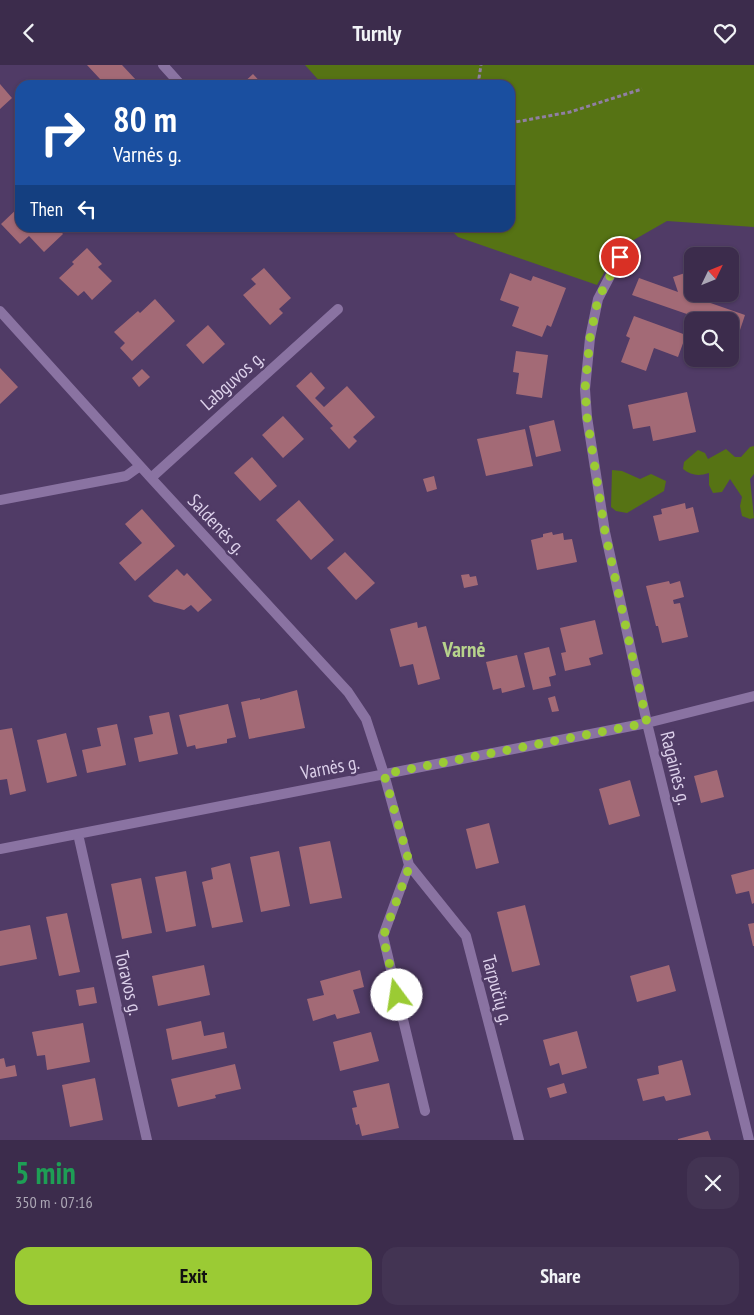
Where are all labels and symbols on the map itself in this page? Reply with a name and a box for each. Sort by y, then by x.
pin [599,236,641,278]
north arrow [684,247,739,303]
street label: Labguvos g. [195,345,269,415]
street label: Saldenės g. [183,489,251,559]
district label: Varnė [442,636,485,663]
street label: Ragainės g. [655,729,697,807]
street label: Varnės g. [298,750,361,785]
street label: Toravos g. [110,949,148,1017]
street label: Tarpučių g. [477,953,519,1027]
position arrow [370,968,422,1020]

